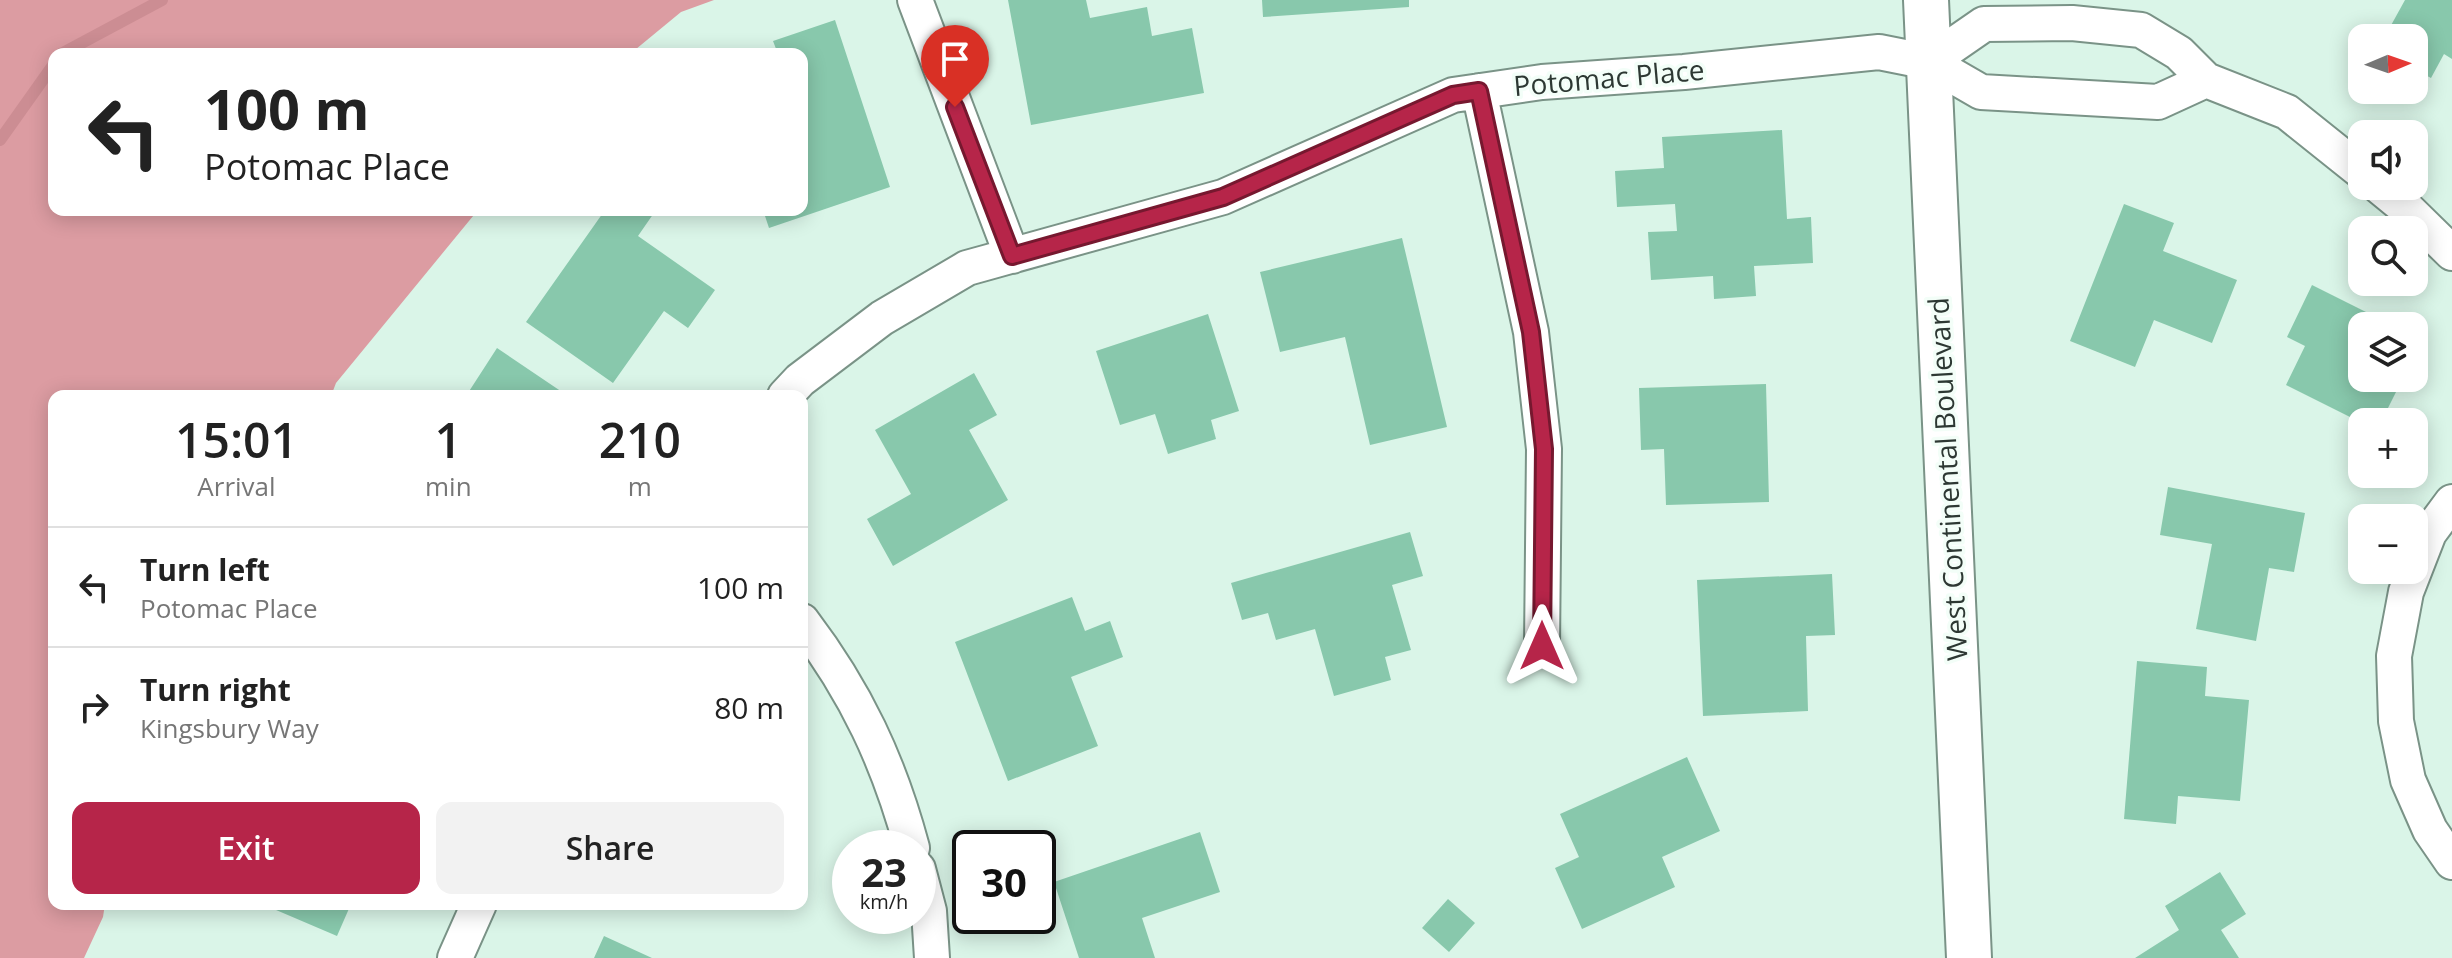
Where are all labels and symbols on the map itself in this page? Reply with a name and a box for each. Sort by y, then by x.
north arrow [2348,24,2428,104]
pin [921,25,989,107]
street label: Potomac Place [1512,50,1706,104]
street label: West Continental Boulevard [1919,296,1975,662]
position arrow [1500,604,1584,688]
speed limit sign: 30 [952,830,1056,934]

